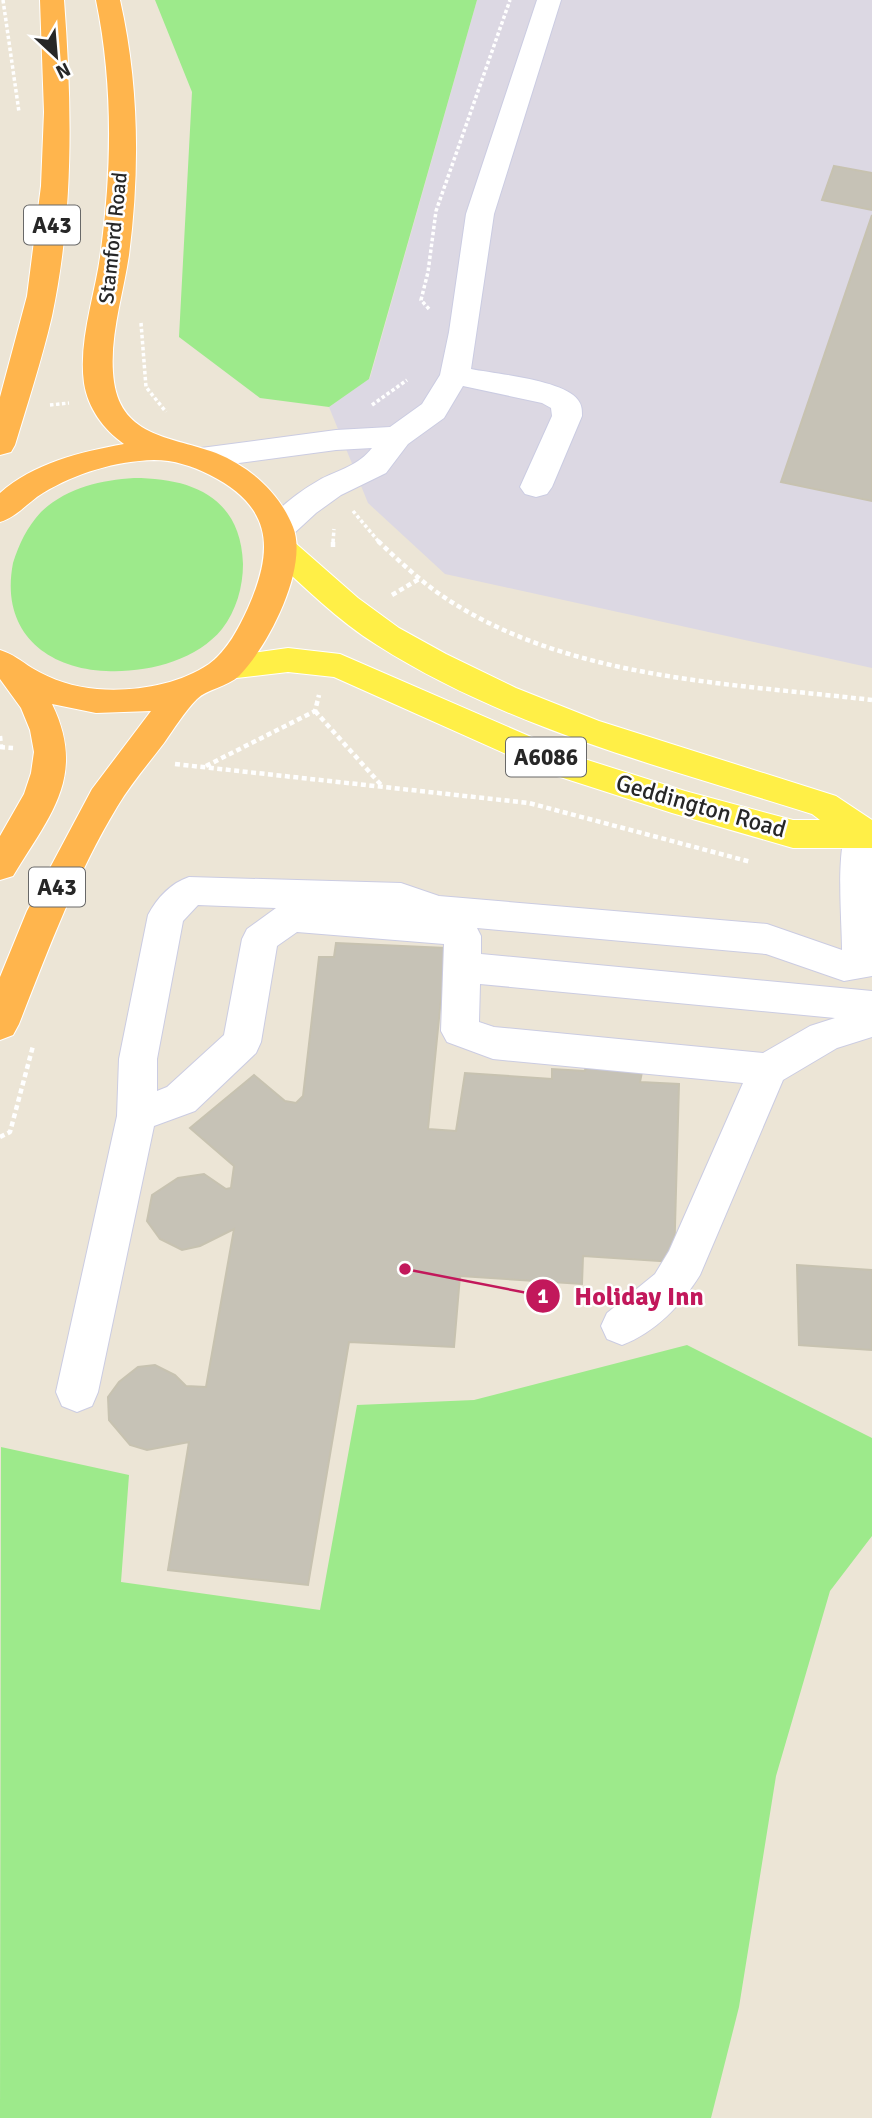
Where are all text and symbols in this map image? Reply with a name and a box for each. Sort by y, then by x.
north arrow [21,21,91,91]
text: N [52,57,74,84]
street label: Stamford Road [93,171,133,305]
road number: A43 [24,206,80,244]
road number: A6086 [506,737,586,776]
street label: Geddington Road [613,767,789,845]
road number: A43 [29,867,85,906]
callout: Holiday Inn [525,1272,718,1319]
text: Holiday Inn [574,1281,704,1313]
text: 1 [537,1283,549,1309]

